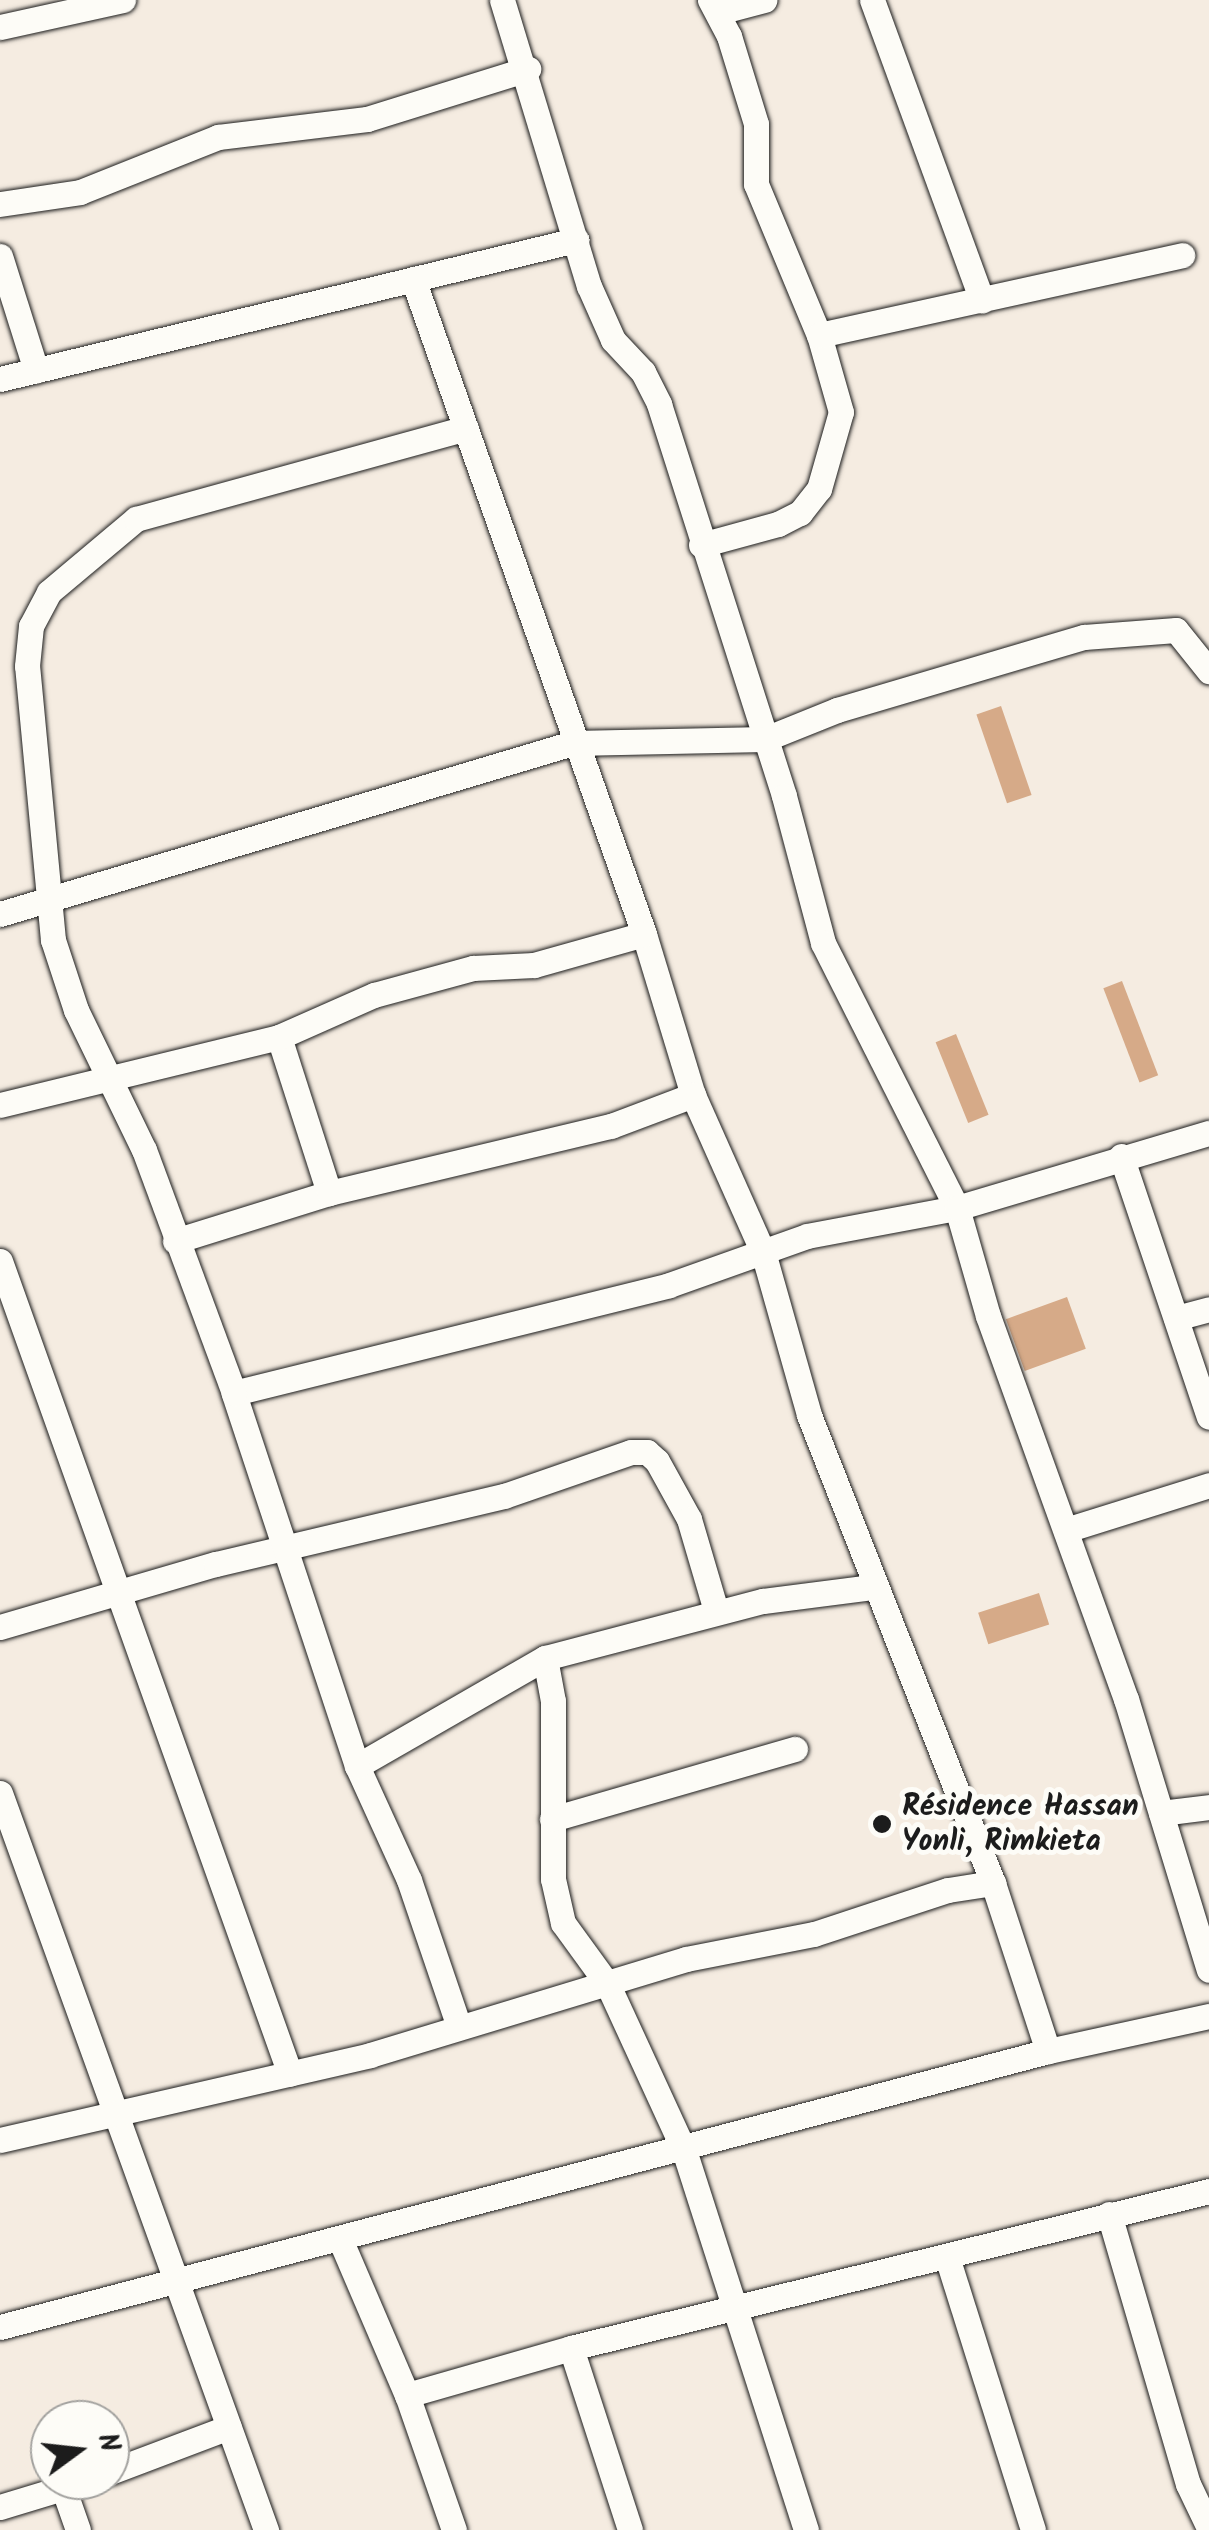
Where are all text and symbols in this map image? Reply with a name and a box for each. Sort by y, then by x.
place label: Résidence Hassan Yonli, Rimkieta [902,1789,1139,1860]
marker: Résidence Hassan Yonli, Rimkieta [871,1813,893,1835]
north arrow [30,2400,130,2500]
text: N [84,2428,132,2457]

